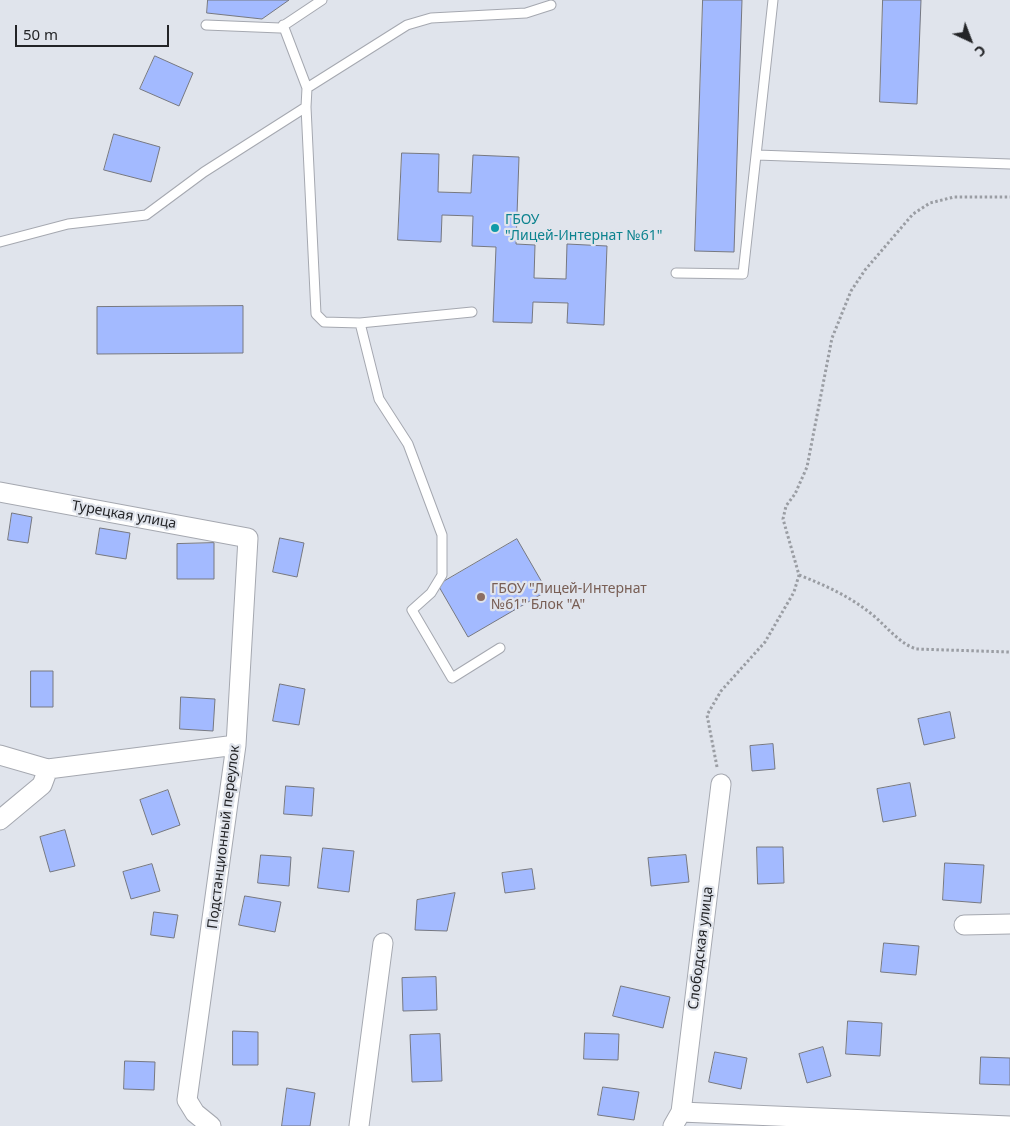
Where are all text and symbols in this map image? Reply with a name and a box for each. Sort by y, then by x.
scale bar [18,15,171,47]
north arrow [945,15,995,65]
text: 50 m [23,24,58,44]
text: С [971,41,990,61]
place label: ГБОУ "Лицей-Интернат №61" [505,212,662,244]
marker: ГБОУ "Лицей-Интернат №61" [489,222,501,234]
street label: Турецкая улица [70,498,178,532]
place label: ГБОУ "Лицей-Интернат №61" Блок "А" [491,581,647,614]
marker: ГБОУ "Лицей-Интернат №61" Блок "А" [475,591,487,603]
street label: Подстанционный переулок [204,744,244,930]
street label: Слободская улица [685,886,717,1010]

